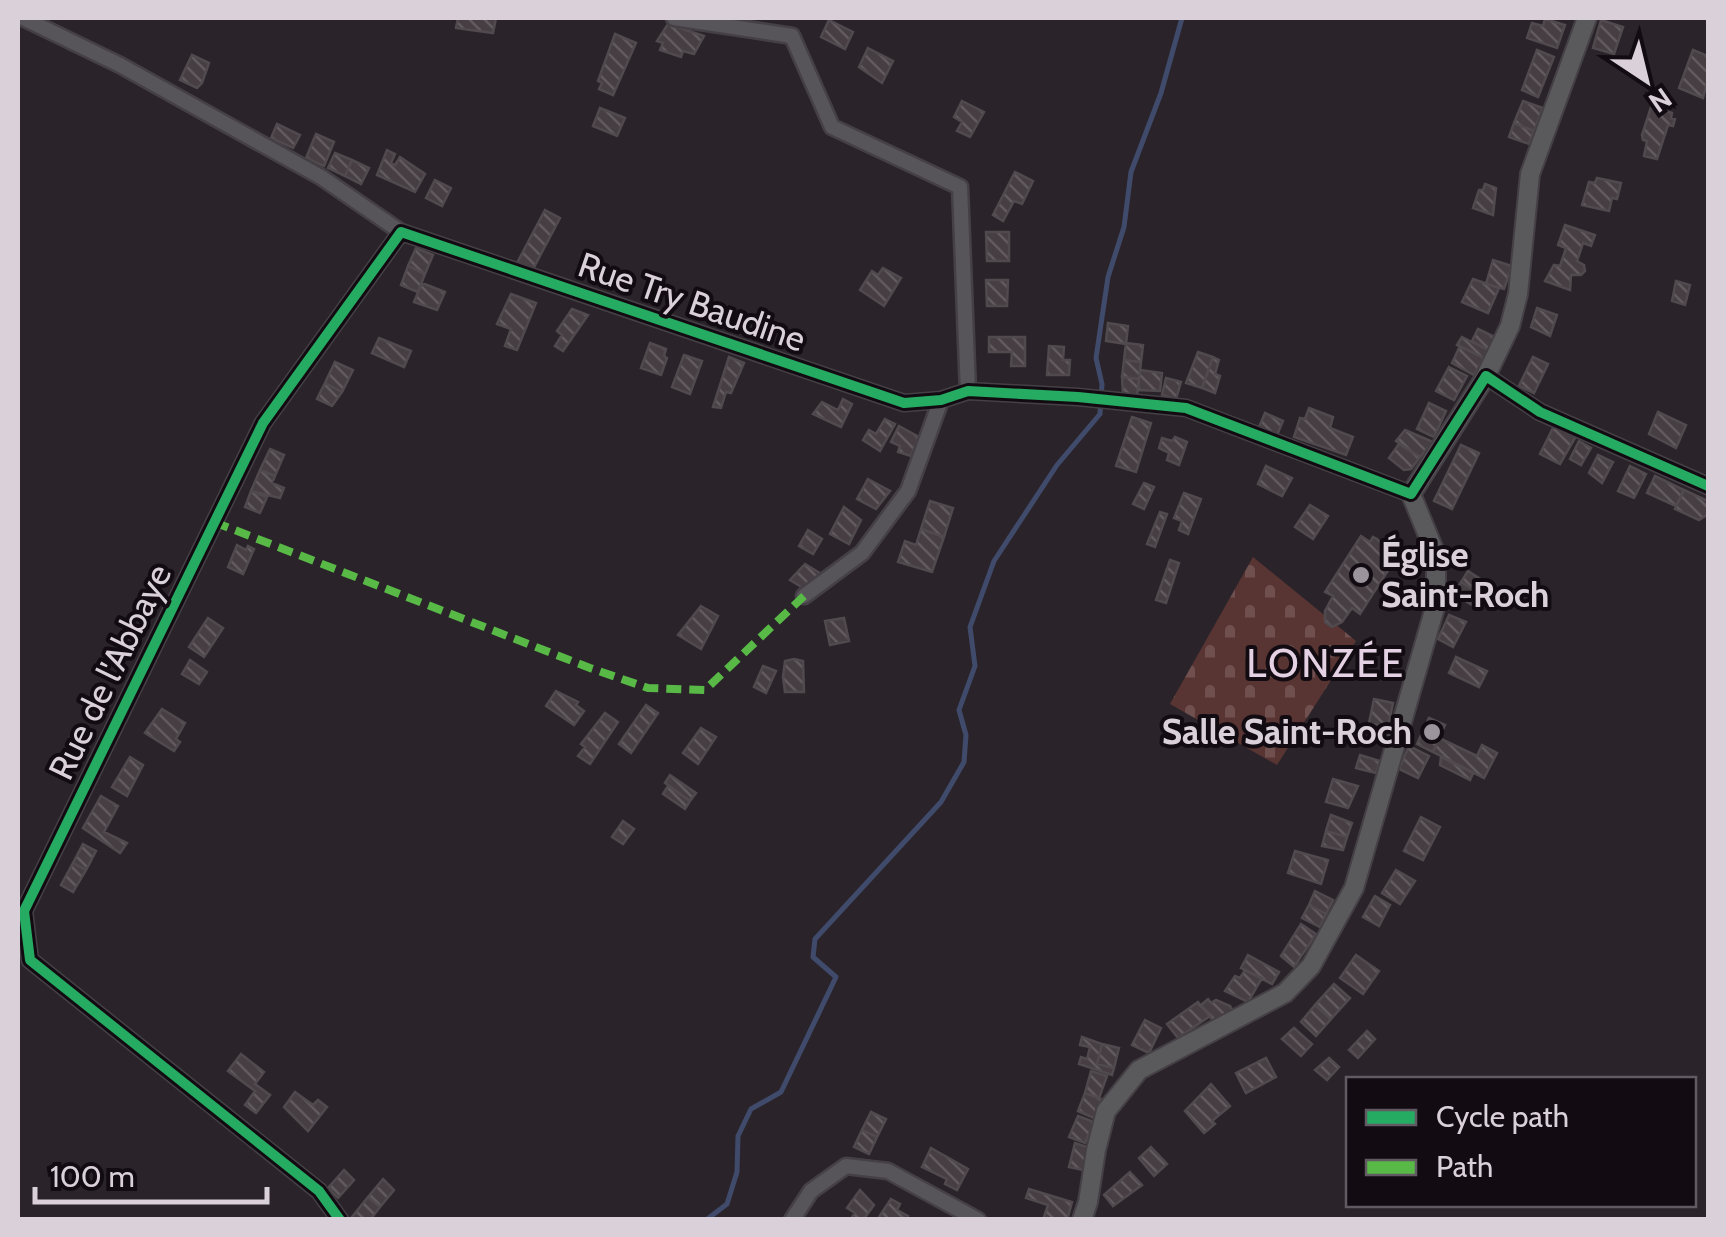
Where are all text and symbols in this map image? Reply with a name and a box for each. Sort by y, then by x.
north arrow [1596,30,1696,130]
text: N [1642,81,1678,120]
street label: Rue Try Baudine [573,243,811,360]
place label: Église Saint-Roch [1381,533,1549,616]
street label: Rue de l'Abbaye [39,557,180,786]
marker: Église Saint-Roch [1350,564,1372,586]
district label: LONZÉE [1246,638,1406,687]
place label: Salle Saint-Roch [1162,710,1412,753]
marker: Salle Saint-Roch [1421,721,1443,743]
legend [1346,1077,1696,1207]
text: Cycle path [1436,1098,1569,1135]
scale bar [35,1142,268,1204]
text: Path [1436,1148,1493,1185]
text: 100 m [50,1158,135,1195]

